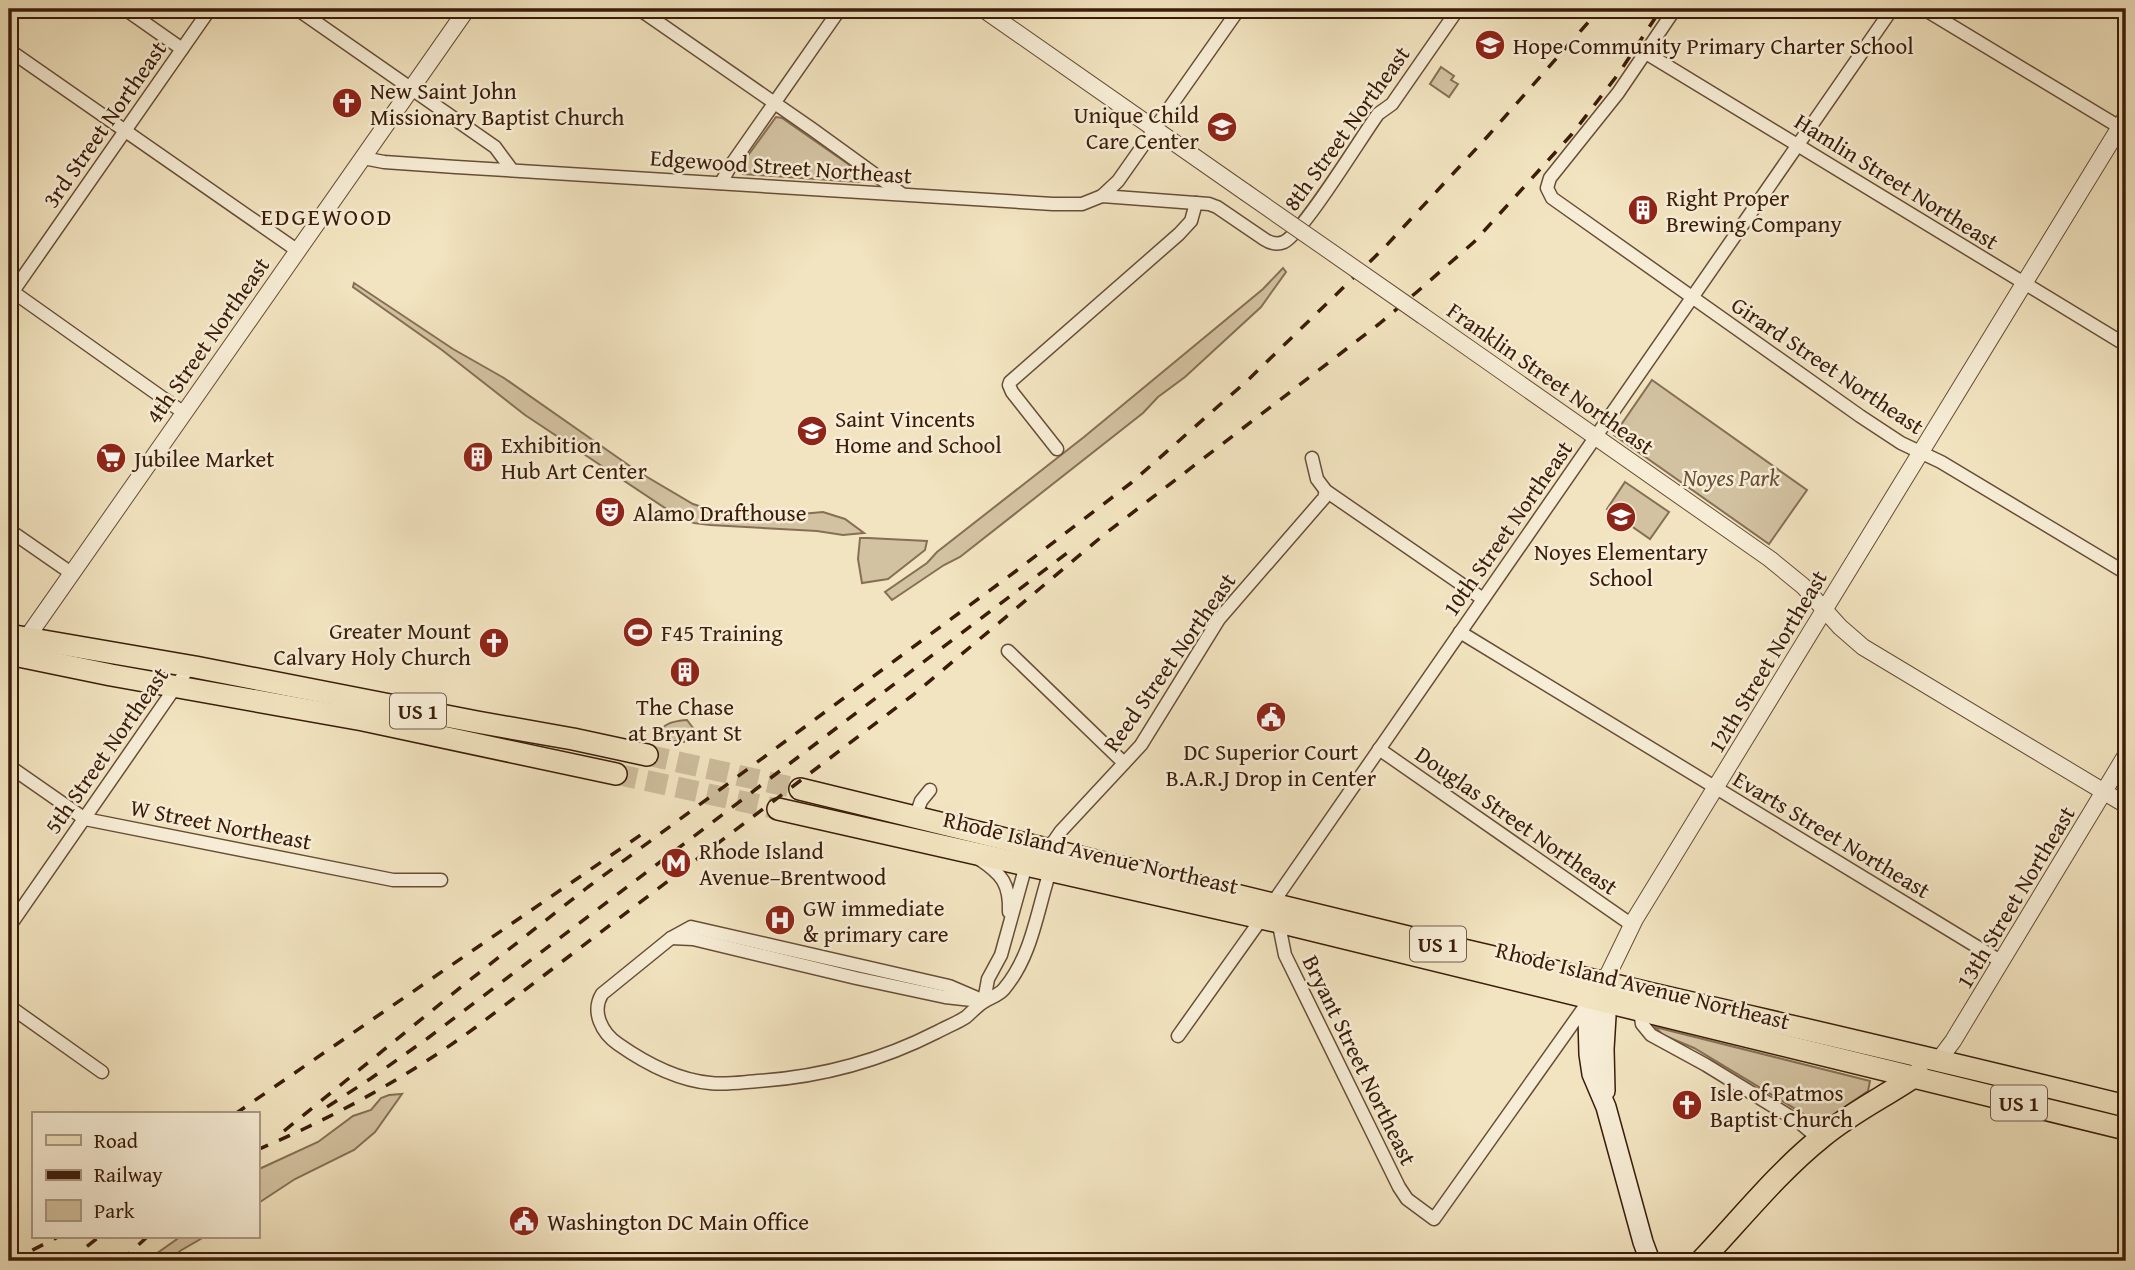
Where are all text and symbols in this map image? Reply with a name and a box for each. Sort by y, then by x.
school or university icon: Hope Community Primary Charter School [1473,28,1507,62]
place label: Hope Community Primary Charter School [1513,29,1914,62]
street label: 3rd Street Northeast [34,34,174,214]
street label: 8th Street Northeast [1275,39,1417,217]
place label: New Saint John Missionary Baptist Church [370,74,625,133]
church icon: New Saint John Missionary Baptist Church [330,86,364,120]
place label: Unique Child Care Center [1073,98,1200,157]
street label: Hamlin Street Northeast [1788,105,2006,257]
school or university icon: Unique Child Care Center [1205,110,1239,144]
street label: Edgewood Street Northeast [649,140,913,192]
place label: Right Proper Brewing Company [1666,181,1842,240]
building icon: Right Proper Brewing Company [1626,193,1660,227]
district label: EDGEWOOD [261,199,393,234]
street label: 4th Street Northeast [137,250,277,430]
street label: Girard Street Northeast [1725,288,1931,442]
street label: Franklin Street Northeast [1441,294,1661,462]
place label: Saint Vincents Home and School [835,402,1002,461]
school or university icon: Saint Vincents Home and School [795,414,829,448]
place label: Exhibition Hub Art Center [501,428,647,487]
street label: 10th Street Northeast [1434,433,1580,623]
building icon: Exhibition Hub Art Center [461,440,495,474]
supermarket icon: Jubilee Market [94,441,128,475]
place label: Jubilee Market [131,442,275,475]
park label: Noyes Park [1681,461,1780,494]
theatre icon: Alamo Drafthouse [593,495,627,529]
place label: Alamo Drafthouse [633,496,806,529]
school or university icon: Noyes Elementary School [1604,500,1638,534]
place label: Noyes Elementary School [1534,535,1709,594]
street label: 12th Street Northeast [1699,563,1835,759]
street label: Reed Street Northeast [1095,566,1243,758]
place label: Greater Mount Calvary Holy Church [274,614,471,673]
sports icon: F45 Training [621,615,655,649]
place label: F45 Training [661,616,783,649]
church icon: Greater Mount Calvary Holy Church [477,626,511,660]
building icon: The Chase at Bryant St [668,655,702,689]
street label: 5th Street Northeast [36,660,176,840]
place label: The Chase at Bryant St [628,690,742,749]
road number: US 1 [390,694,446,728]
public building icon: DC Superior Court B.A.R.J Drop in Center [1254,700,1288,734]
place label: DC Superior Court B.A.R.J Drop in Center [1166,735,1377,794]
street label: Douglas Street Northeast [1409,737,1625,903]
street label: Evarts Street Northeast [1727,762,1937,906]
street label: W Street Northeast [128,790,314,858]
street label: 13th Street Northeast [1947,799,2083,995]
street label: Rhode Island Avenue Northeast [940,802,1242,902]
place label: Rhode Island Avenue–Brentwood [699,834,887,893]
metro station icon: Rhode Island Avenue–Brentwood [659,846,693,880]
place label: GW immediate & primary care [803,891,949,950]
hospital icon: GW immediate & primary care [763,903,797,937]
road number: US 1 [1410,926,1466,962]
street label: Rhode Island Avenue Northeast [1493,932,1793,1038]
street label: Bryant Street Northeast [1295,949,1425,1171]
place label: Isle of Patmos Baptist Church [1710,1076,1853,1135]
road number: US 1 [1991,1086,2047,1120]
church icon: Isle of Patmos Baptist Church [1670,1088,1704,1122]
legend [32,1112,259,1238]
text: Road [94,1125,139,1156]
text: Railway [94,1159,163,1190]
text: Park [94,1195,135,1226]
public building icon: Washington DC Main Office [507,1204,541,1238]
place label: Washington DC Main Office [547,1205,809,1238]

